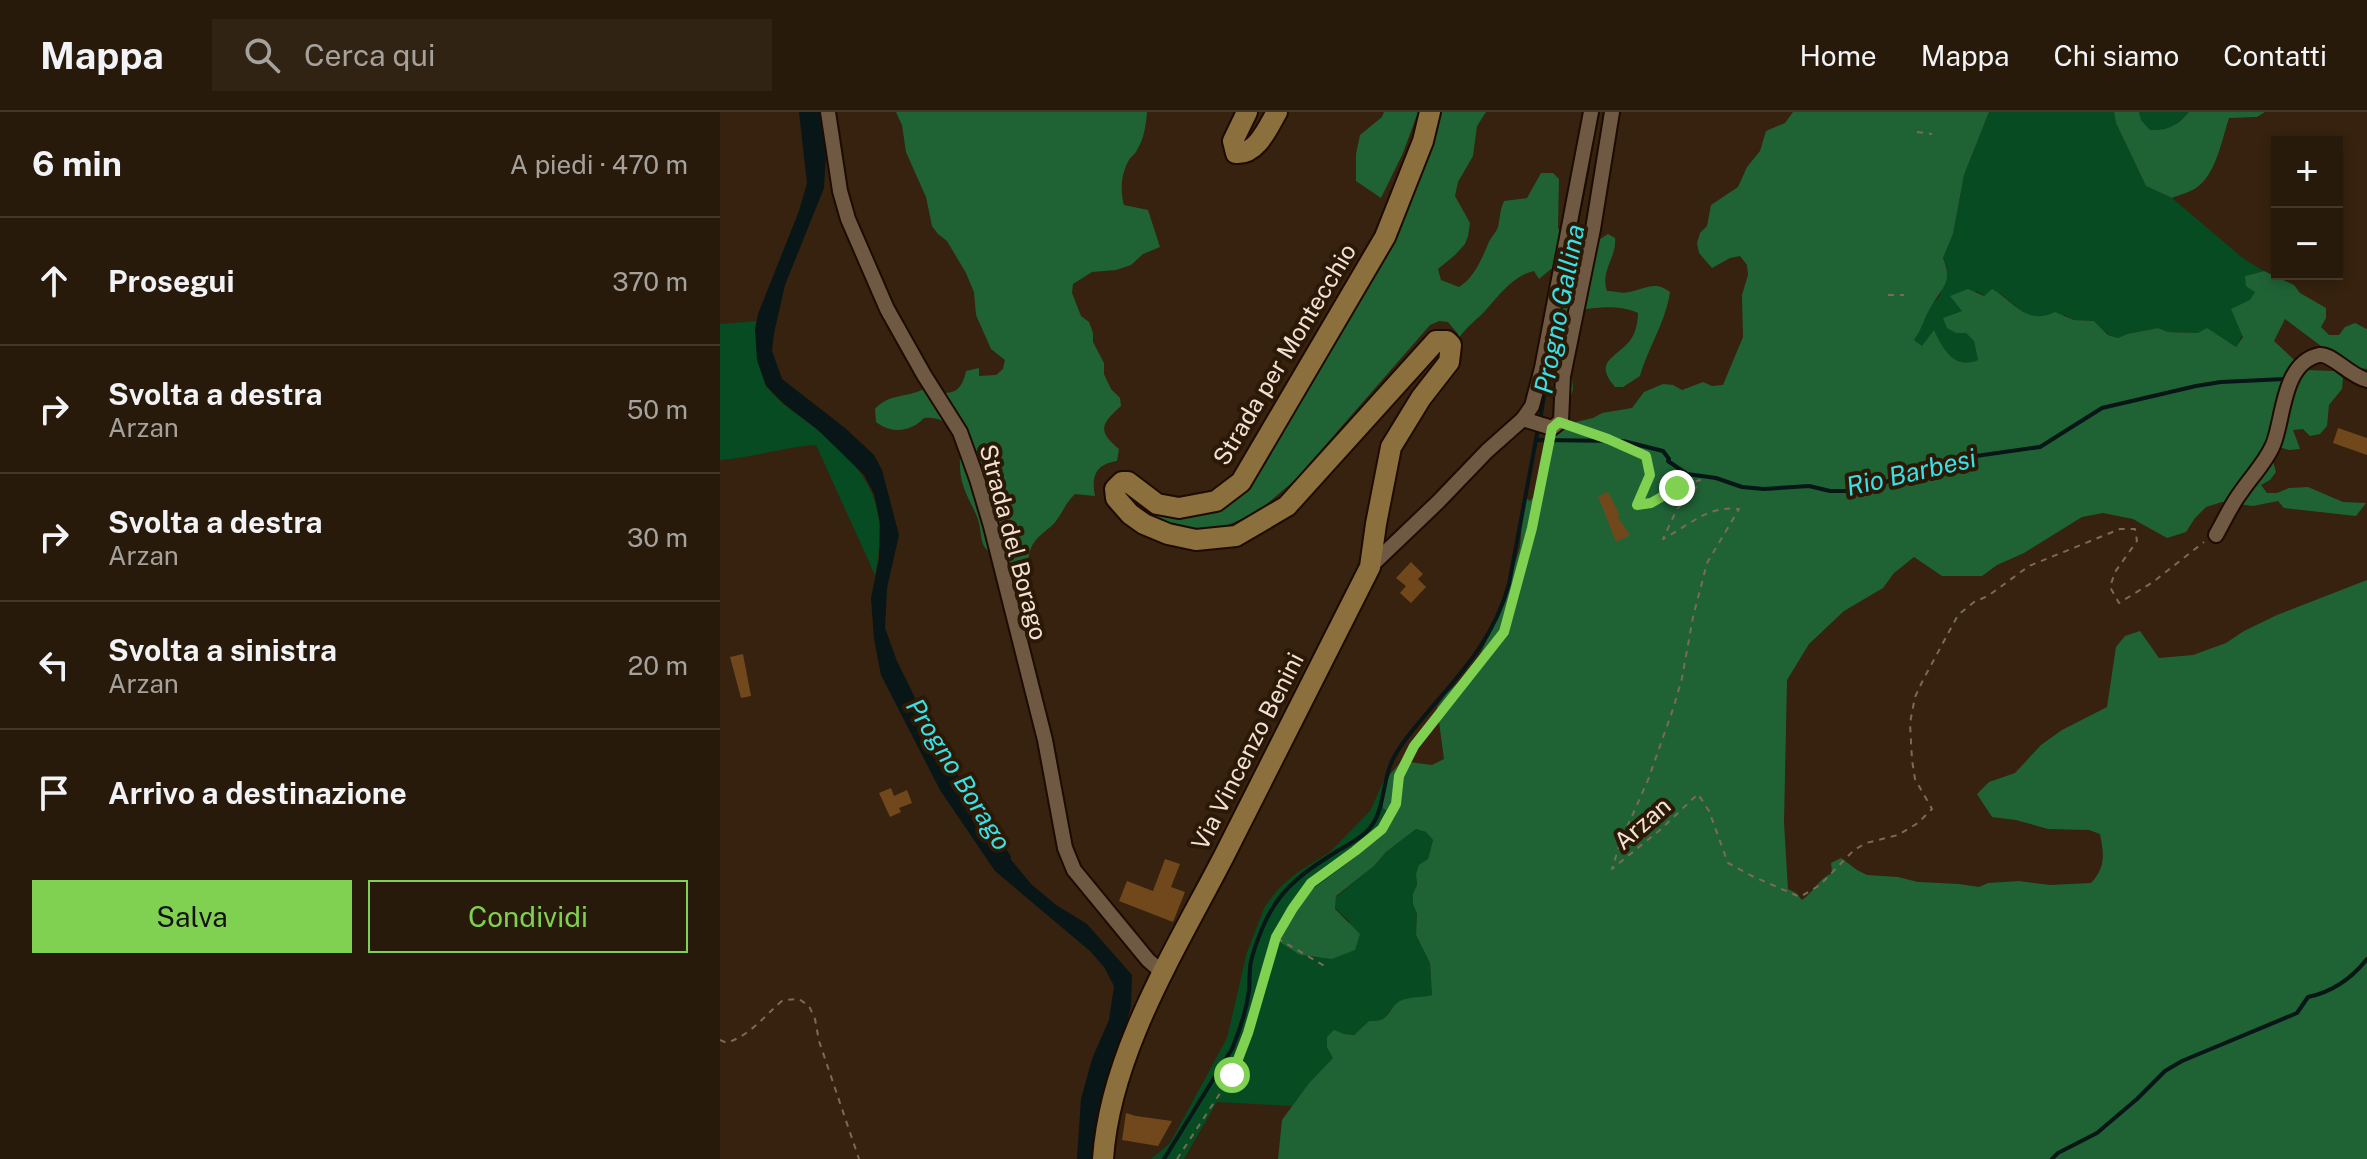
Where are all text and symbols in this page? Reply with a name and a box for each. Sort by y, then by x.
search box [212,19,772,91]
text: Mappa [40,33,164,78]
icon: search [240,33,284,77]
text: Cerca qui [304,37,435,73]
text: Home [1800,39,1877,72]
text: Mappa [1921,39,2010,72]
text: Chi siamo [2054,39,2179,72]
text: Contatti [2223,39,2327,72]
map controls [2271,136,2343,280]
button: + [2271,136,2343,208]
text: 6 min [32,144,122,184]
text: A piedi · 470 m [510,149,688,180]
button: − [2271,208,2343,280]
water label: Progno Gallina [1527,222,1591,396]
street label: Strada per Montecchio [1207,238,1361,470]
icon: ahead [32,259,76,303]
text: Prosegui [108,263,235,299]
text: 370 m [612,266,688,297]
text: Svolta a destra [108,376,323,412]
icon: right [32,387,76,431]
text: 50 m [627,394,688,425]
text: Arzan [108,412,179,443]
street label: Strada del Borago [974,441,1054,643]
water label: Rio Barbesi [1843,442,1979,502]
route end [1659,470,1695,506]
text: Svolta a destra [108,504,323,540]
icon: right [32,515,76,559]
text: 30 m [627,522,688,553]
text: Arzan [108,540,179,571]
text: Svolta a sinistra [108,632,337,668]
icon: left [32,643,76,687]
street label: Via Vincenzo Benini [1185,648,1309,854]
text: 20 m [628,650,688,681]
text: Arzan [108,668,179,699]
water label: Progno Borago [900,692,1018,856]
icon: arrive [32,771,76,815]
text: Arrivo a destinazione [108,775,407,811]
street label: Arzan [1608,791,1676,855]
button: Salva [32,880,352,953]
button: Condividi [368,880,688,953]
route start [1214,1057,1250,1093]

